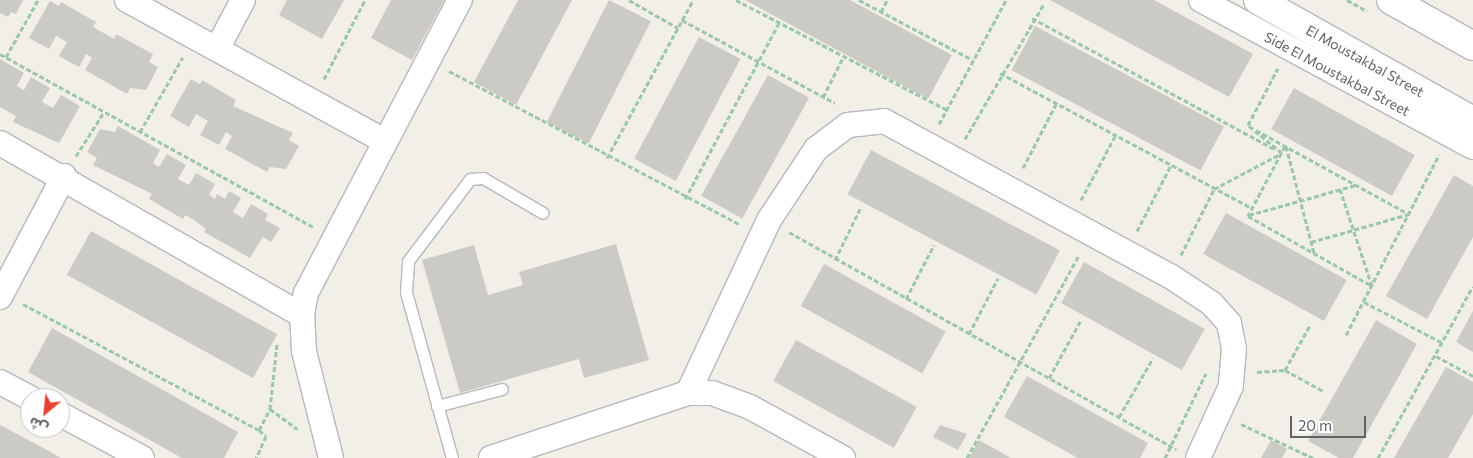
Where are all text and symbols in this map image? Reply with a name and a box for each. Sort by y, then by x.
street label: El Moustakbal Street [1303,22,1427,100]
street label: Side El Moustakbal Street [1261,28,1413,120]
north arrow [20,388,70,438]
scale bar [1293,406,1369,438]
text: ش [26,414,51,438]
text: 20 m [1298,416,1332,434]

